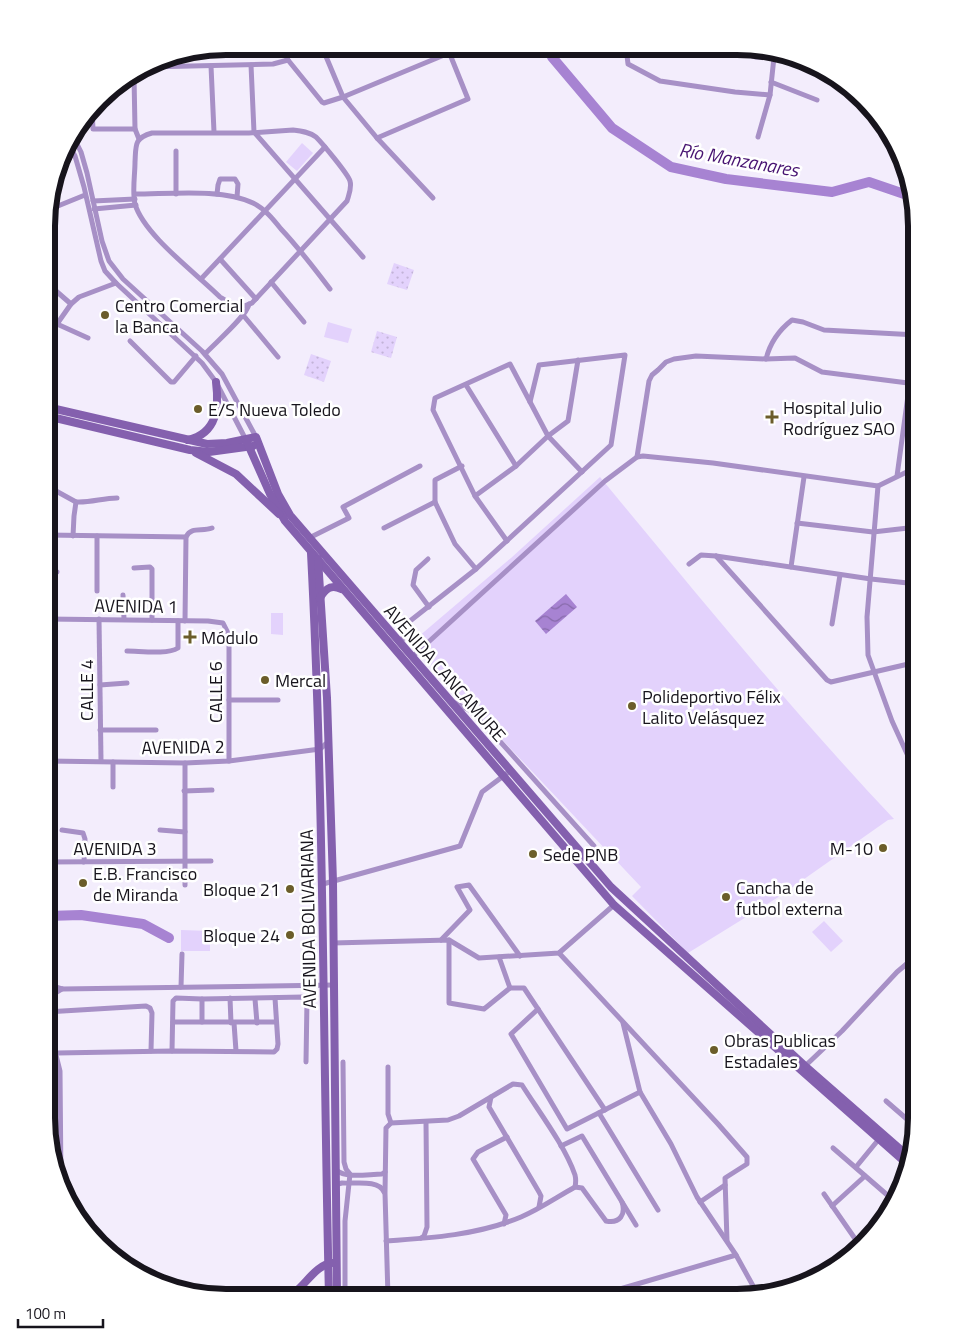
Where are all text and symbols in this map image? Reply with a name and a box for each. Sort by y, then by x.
water label: Río Manzanares [677,134,803,184]
place label: Centro Comercial la Banca [115,292,243,340]
marker: Centro Comercial la Banca [99,309,111,321]
place label: Hospital Julio Rodríguez SAO [783,394,895,442]
place label: E/S Nueva Toledo [208,396,341,423]
marker: E/S Nueva Toledo [192,403,204,415]
marker: Hospital Julio Rodríguez SAO [765,410,779,424]
street label: AVENIDA 1 [94,592,178,620]
street label: AVENIDA CANCAMURE [378,598,512,748]
place label: Módulo [201,624,258,651]
marker: Módulo [183,630,197,644]
street label: CALLE 4 [73,659,100,721]
street label: CALLE 6 [202,661,229,723]
place label: Mercal [275,667,326,694]
marker: Mercal [259,674,271,686]
place label: Polideportivo Félix Lalito Velásquez [642,683,781,731]
marker: Polideportivo Félix Lalito Velásquez [626,700,638,712]
street label: AVENIDA 2 [141,733,225,761]
street label: AVENIDA BOLIVARIANA [293,829,323,1009]
street label: AVENIDA 3 [73,835,157,862]
place label: M-10 [830,835,873,862]
place label: Sede PNB [543,841,618,868]
marker: M-10 [877,842,889,854]
marker: Sede PNB [527,848,539,860]
place label: E.B. Francisco de Miranda [93,860,197,908]
place label: Cancha de futbol externa [736,874,842,922]
place label: Bloque 21 [203,876,280,903]
marker: E.B. Francisco de Miranda [77,877,89,889]
marker: Bloque 21 [284,883,296,895]
marker: Cancha de futbol externa [720,891,732,903]
place label: Bloque 24 [203,922,280,949]
marker: Bloque 24 [284,929,296,941]
place label: Obras Publicas Estadales [724,1027,836,1075]
marker: Obras Publicas Estadales [708,1044,720,1056]
scale bar [18,1296,102,1328]
text: 100 m [25,1302,66,1325]

